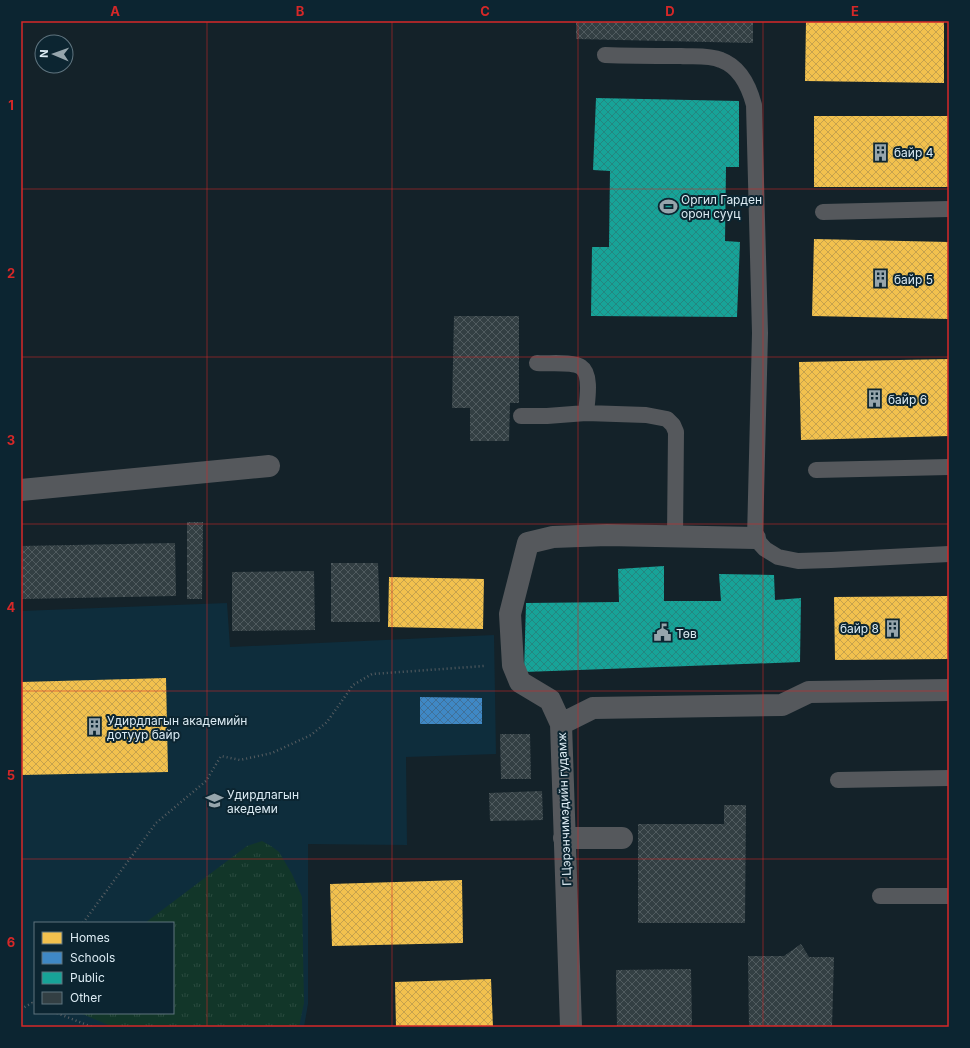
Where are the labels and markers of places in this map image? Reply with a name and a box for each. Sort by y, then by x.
building icon: байр 4 [871,142,891,162]
place label: байр 4 [894,145,934,160]
place label: Оргил Гарден орон сууц [681,192,762,221]
sports icon: Оргил Гарден орон сууц [658,196,678,216]
building icon: байр 5 [871,269,891,289]
place label: байр 5 [894,272,933,287]
building icon: байр 6 [865,389,885,409]
place label: байр 6 [888,392,927,407]
building icon: байр 8 [882,618,902,638]
place label: байр 8 [840,621,879,636]
public building icon: Төв [653,623,673,643]
place label: Төв [676,626,697,641]
place label: Удирдлагын академийн дотуур байр [107,713,247,742]
building icon: Удирдлагын академийн дотуур байр [84,717,104,737]
place label: Удирдлагын акедеми [227,787,299,816]
school or university icon: Удирдлагын акедеми [204,791,224,811]

